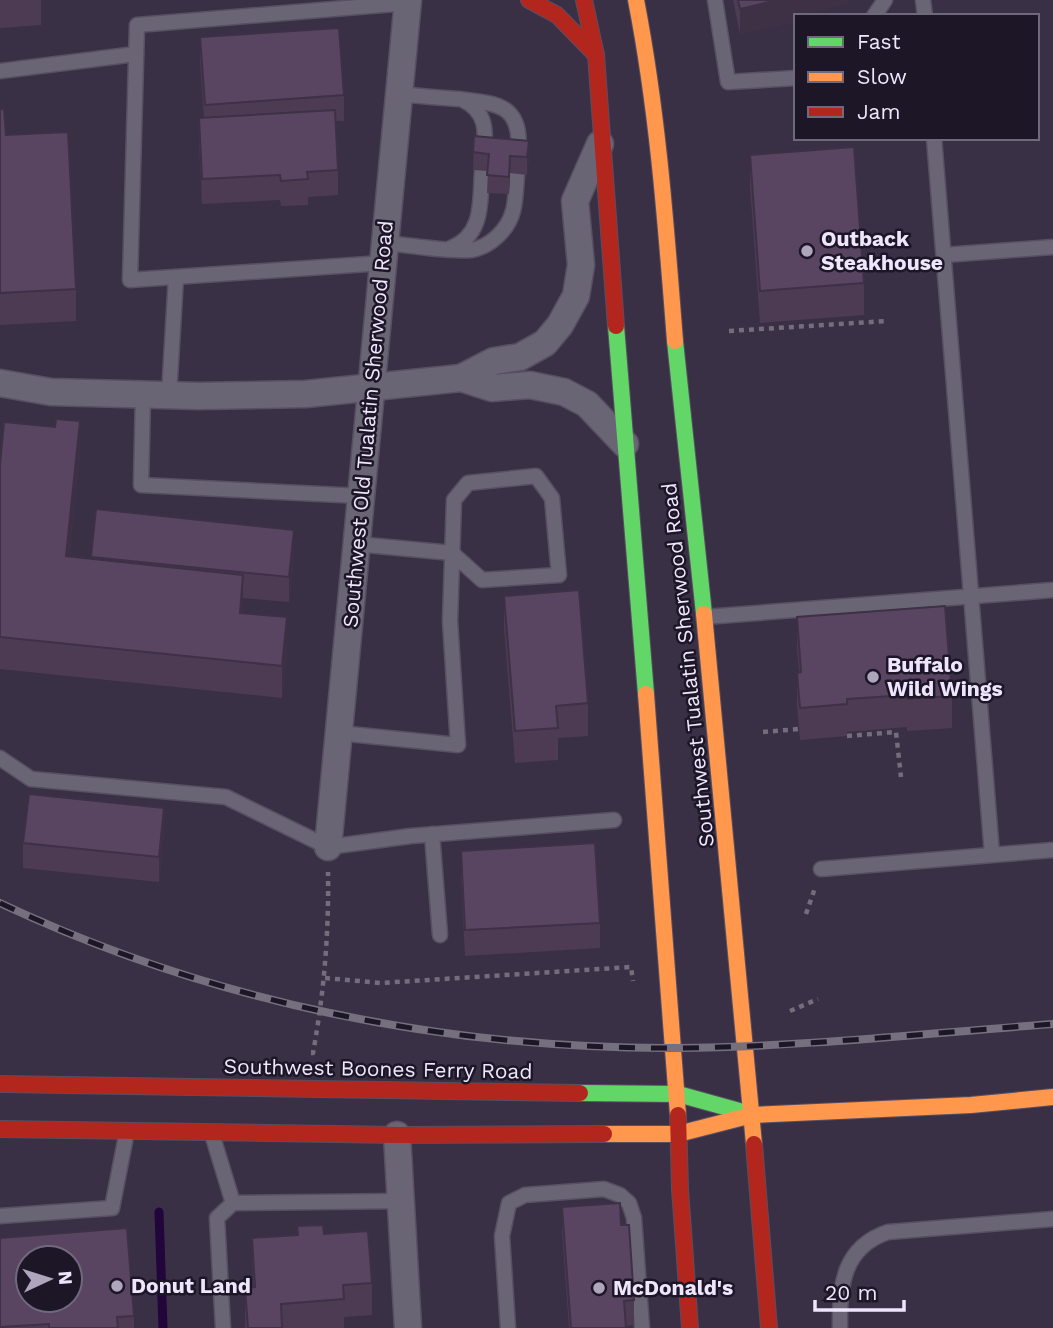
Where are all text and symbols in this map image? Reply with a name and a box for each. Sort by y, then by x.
legend [794,14,1039,140]
text: Fast [857,29,901,54]
text: Slow [857,64,907,89]
text: Jam [857,99,900,124]
street label: Southwest Old Tualatin Sherwood Road [337,219,398,629]
place label: Outback Steakhouse [821,226,943,275]
marker: Outback Steakhouse [799,243,815,259]
street label: Southwest Tualatin Sherwood Road [656,482,719,848]
place label: Buffalo Wild Wings [887,652,1003,701]
marker: Buffalo Wild Wings [865,669,881,685]
street label: Southwest Boones Ferry Road [223,1053,533,1084]
north arrow [14,1244,84,1314]
scale bar [815,1268,904,1312]
text: N [53,1270,77,1286]
place label: Donut Land [131,1273,251,1298]
place label: McDonald's [613,1275,733,1300]
marker: Donut Land [109,1278,125,1294]
marker: McDonald's [591,1280,607,1296]
text: 20 m [825,1280,877,1305]

